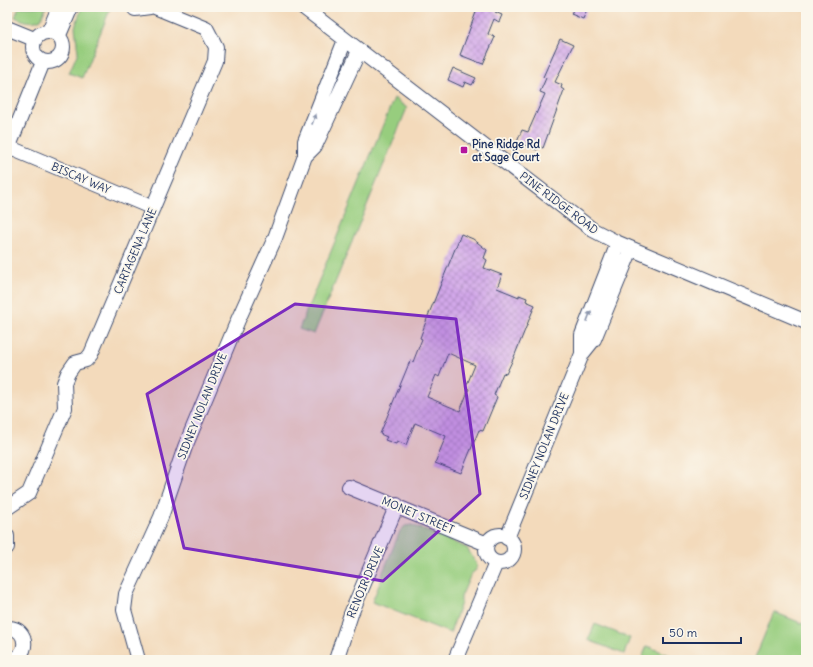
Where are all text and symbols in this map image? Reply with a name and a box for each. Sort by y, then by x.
one-way arrow [312,112,318,124]
place label: Pine Ridge Rd at Sage Court [472,137,541,165]
marker: Pine Ridge Rd at Sage Court [459,145,469,155]
street label: BISCAY WAY [49,159,113,197]
street label: PINE RIDGE ROAD [517,169,601,237]
street label: CARTAGENA LANE [111,206,159,296]
one-way arrow [587,310,593,322]
street label: SIDNEY NOLAN DRIVE [174,351,230,461]
street label: SIDNEY NOLAN DRIVE [516,391,572,501]
street label: MONET STREET [380,493,457,537]
street label: RENOIR DRIVE [344,544,386,620]
scale bar [663,619,741,645]
text: 50 m [669,625,698,640]

